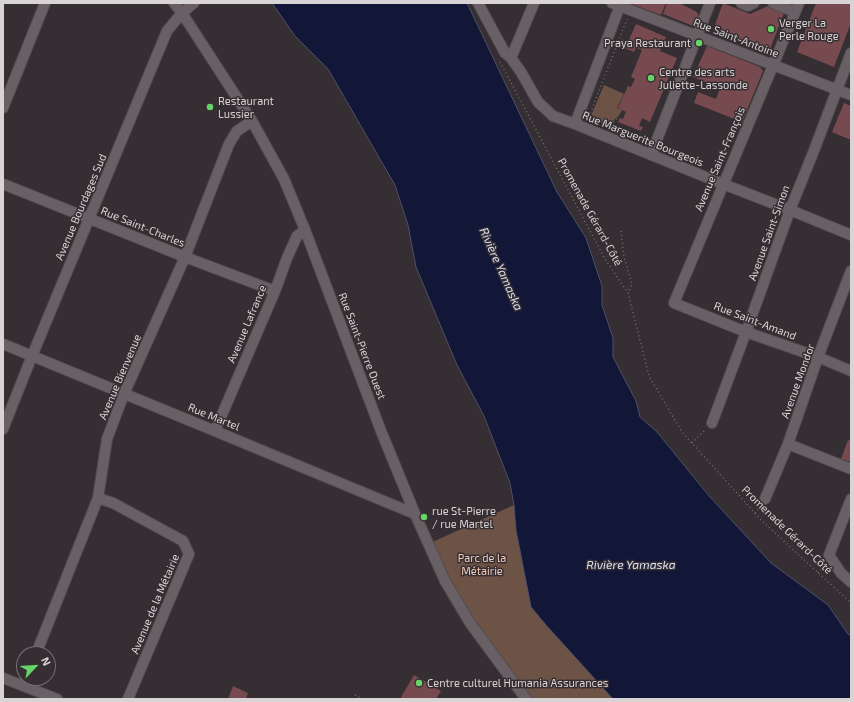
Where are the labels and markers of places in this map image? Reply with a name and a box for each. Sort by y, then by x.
place label: Verger La Perle Rouge [779,16,839,42]
marker: Verger La Perle Rouge [766,24,776,34]
place label: Praya Restaurant [604,36,691,50]
marker: Praya Restaurant [694,38,704,48]
place label: Centre des arts Juliette-Lassonde [659,65,748,91]
marker: Centre des arts Juliette-Lassonde [646,73,656,83]
place label: Restaurant Lussier [218,94,274,120]
marker: Restaurant Lussier [205,102,215,112]
place label: rue St-Pierre / rue Martel [432,504,496,530]
marker: rue St-Pierre / rue Martel [419,512,429,522]
place label: Centre culturel Humania Assurances [427,676,608,690]
marker: Centre culturel Humania Assurances [414,678,424,688]

